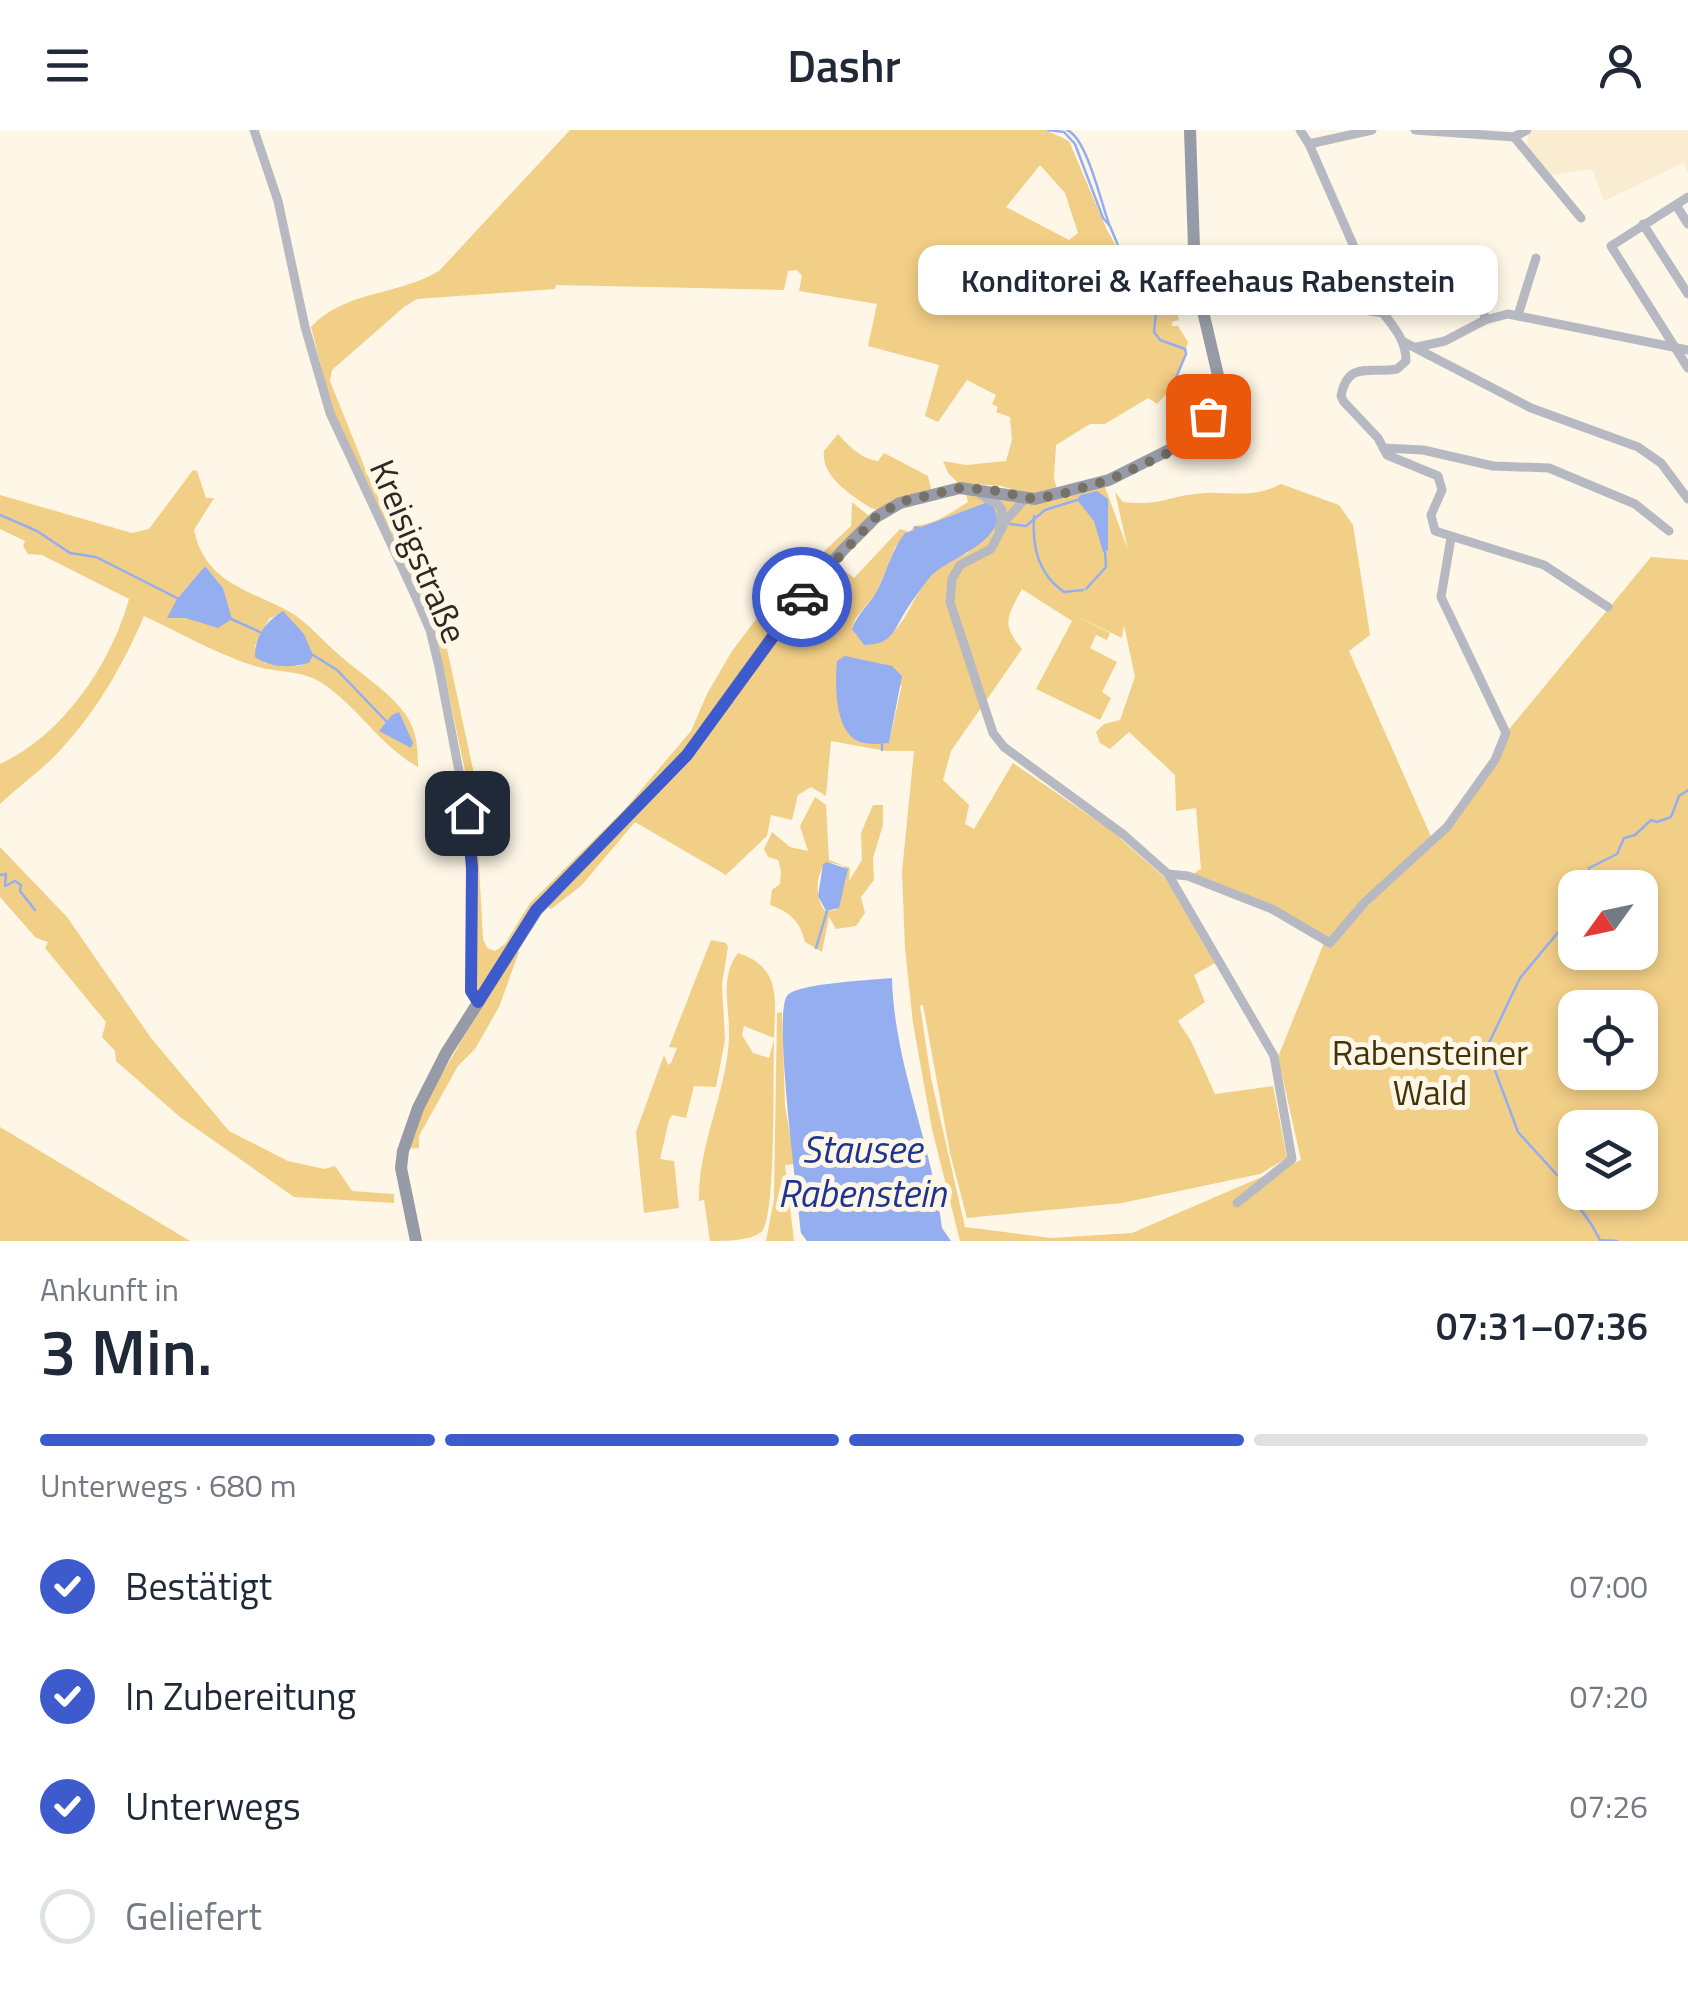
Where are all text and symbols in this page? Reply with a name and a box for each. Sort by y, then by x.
text: Dashr [787,31,901,99]
icon: menu [40,38,95,93]
icon: person [1593,38,1648,93]
callout: Konditorei & Kaffeehaus Rabenstein [918,246,1498,316]
text: Konditorei & Kaffeehaus Rabenstein [961,256,1455,304]
pin [1166,374,1251,459]
icon: bag [1181,389,1236,444]
street label: Kreisigstraße [356,451,482,651]
courier [752,547,852,647]
icon: car [775,570,830,625]
pin [425,771,510,856]
icon: home [440,786,495,841]
north arrow [1558,870,1658,970]
map controls [1558,870,1658,1210]
button: locate [1558,990,1658,1090]
park label: Rabensteiner Wald [1332,1025,1528,1119]
button: layers [1558,1110,1658,1210]
water label: Stausee Rabenstein [778,1120,947,1222]
text: Ankunft in [40,1265,179,1313]
text: 07:31–07:36 [1436,1297,1648,1355]
text: 3 Min. [40,1301,213,1400]
text: Unterwegs · 680 m [40,1461,296,1509]
text: Bestätigt [125,1557,272,1615]
icon: check [40,1559,95,1614]
text: 07:00 [1569,1562,1648,1610]
text: In Zubereitung [125,1667,356,1725]
icon: check [40,1669,95,1724]
text: 07:20 [1569,1672,1648,1720]
text: Unterwegs [125,1777,301,1835]
icon: check [40,1779,95,1834]
text: 07:26 [1569,1782,1648,1830]
text: Geliefert [125,1887,262,1945]

